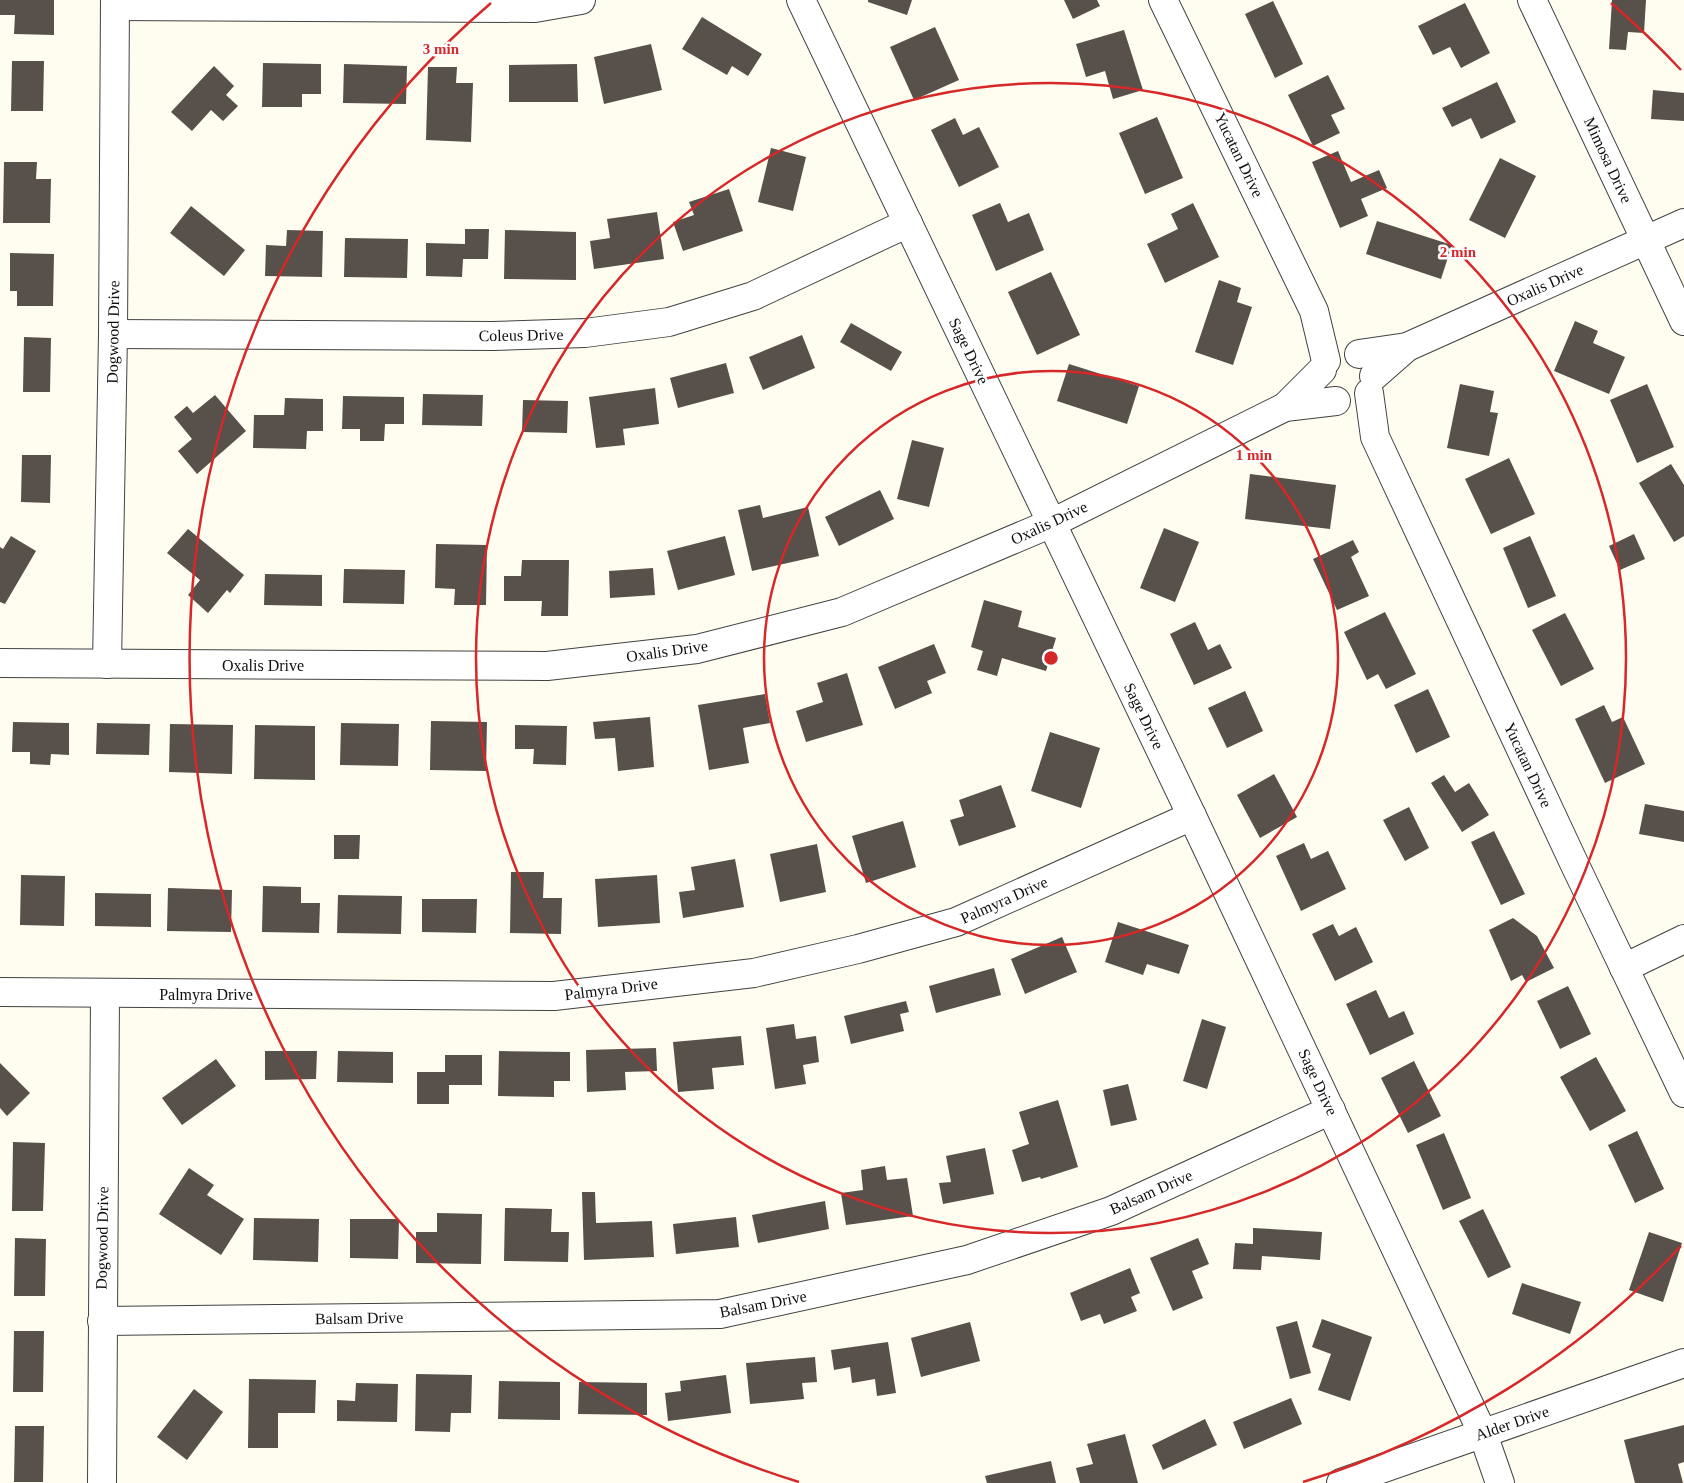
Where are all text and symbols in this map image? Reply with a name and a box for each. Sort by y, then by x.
text: 3 min [423,41,460,57]
street label: Yucatan Drive [1211,110,1267,200]
street label: Mimosa Drive [1581,114,1635,206]
text: 2 min [1440,244,1477,260]
street label: Oxalis Drive [1504,261,1586,309]
street label: Dogwood Drive [104,280,123,384]
street label: Sage Drive [945,315,992,387]
street label: Coleus Drive [478,326,564,344]
text: 1 min [1236,447,1273,463]
street label: Oxalis Drive [1008,498,1090,548]
street label: Oxalis Drive [625,637,709,665]
centre of rings [1042,649,1060,667]
street label: Oxalis Drive [222,657,304,674]
street label: Sage Drive [1120,680,1167,752]
street label: Yucatan Drive [1501,720,1555,810]
street label: Palmyra Drive [958,873,1051,928]
street label: Palmyra Drive [563,975,659,1004]
street label: Palmyra Drive [159,986,253,1004]
street label: Sage Drive [1294,1046,1341,1118]
street label: Balsam Drive [1107,1166,1195,1218]
street label: Dogwood Drive [93,1186,112,1290]
street label: Balsam Drive [718,1287,808,1321]
street label: Balsam Drive [315,1309,403,1327]
street label: Alder Drive [1473,1402,1551,1444]

